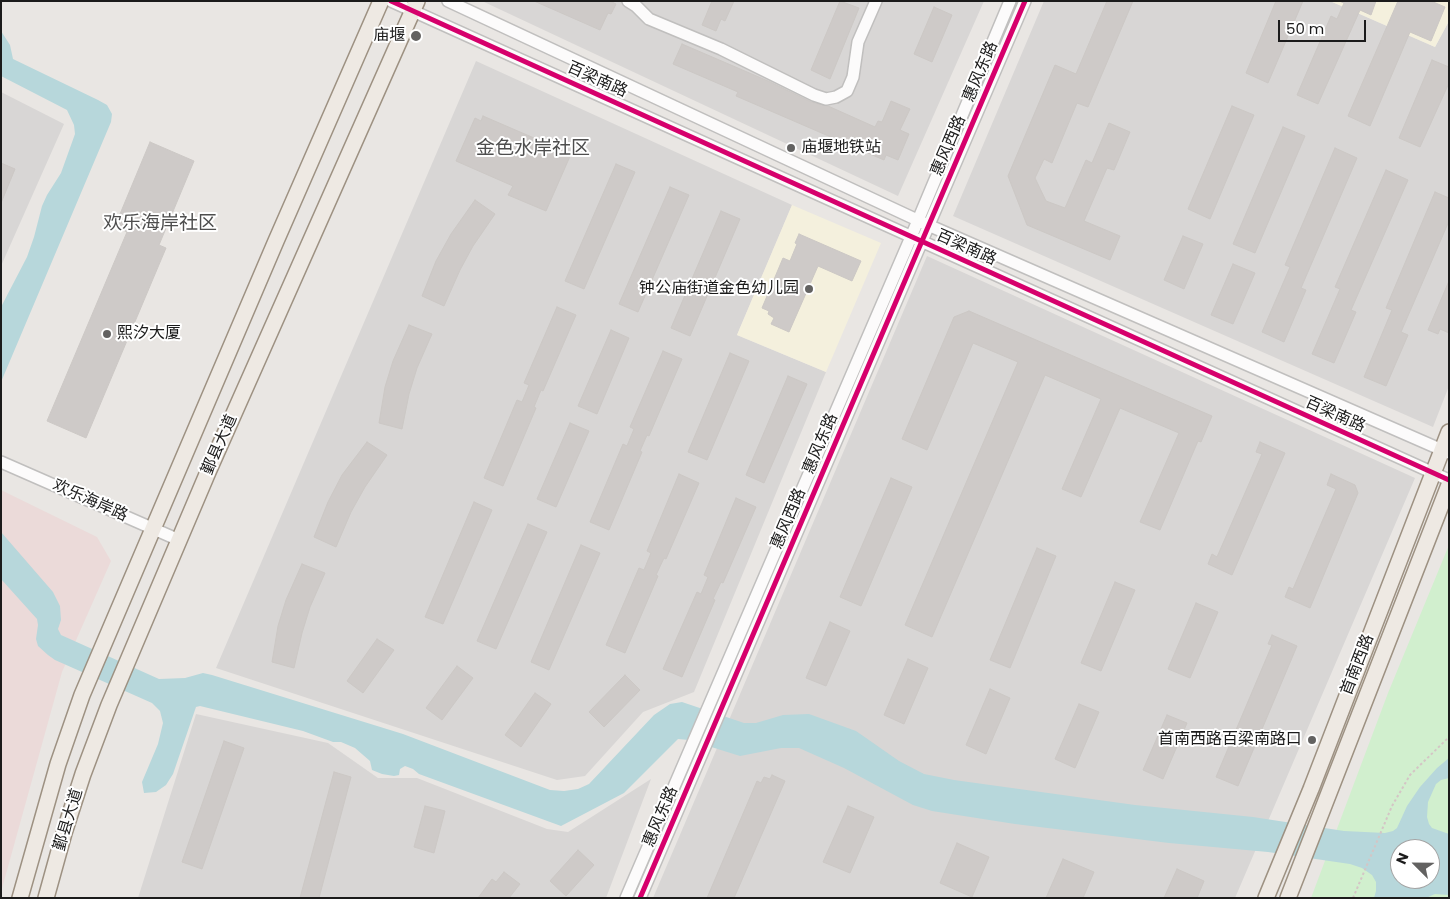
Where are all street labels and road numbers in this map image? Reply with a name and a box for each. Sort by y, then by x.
street label: 惠风东路 [960,39,1002,105]
street label: 百梁南路 [564,58,630,102]
street label: 惠风西路 [928,113,970,179]
street label: 百梁南路 [933,226,999,270]
street label: 百梁南路 [1302,393,1368,437]
street label: 惠风东路 [800,411,842,477]
street label: 鄞县大道 [198,412,242,478]
street label: 欢乐海岸路 [50,476,130,526]
street label: 惠风西路 [768,486,810,552]
street label: 首南西路 [1338,632,1378,698]
street label: 惠风东路 [640,784,682,850]
street label: 鄞县大道 [50,787,88,853]

